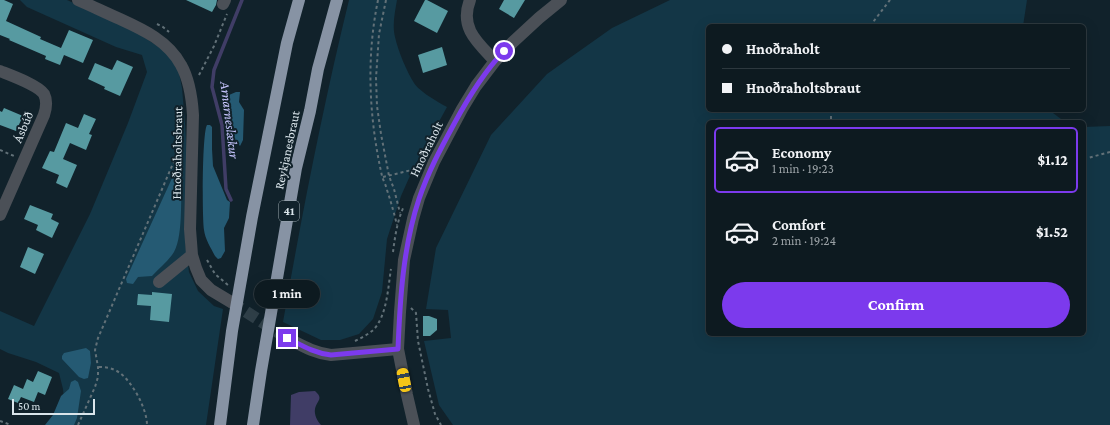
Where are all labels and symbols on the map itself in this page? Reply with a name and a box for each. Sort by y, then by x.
route start [495,42,513,60]
water label: Arnarneslækur [217,79,243,161]
street label: Hnoðraholtsbraut [169,106,185,200]
street label: Ásbúð [10,109,36,145]
street label: Reykjanesbraut [271,109,304,191]
street label: Hnoðraholt [406,118,446,179]
road number: 41 [279,201,299,221]
callout: 1 min [254,280,320,308]
route end [278,329,296,347]
car [396,367,412,393]
scale bar [12,397,95,416]

